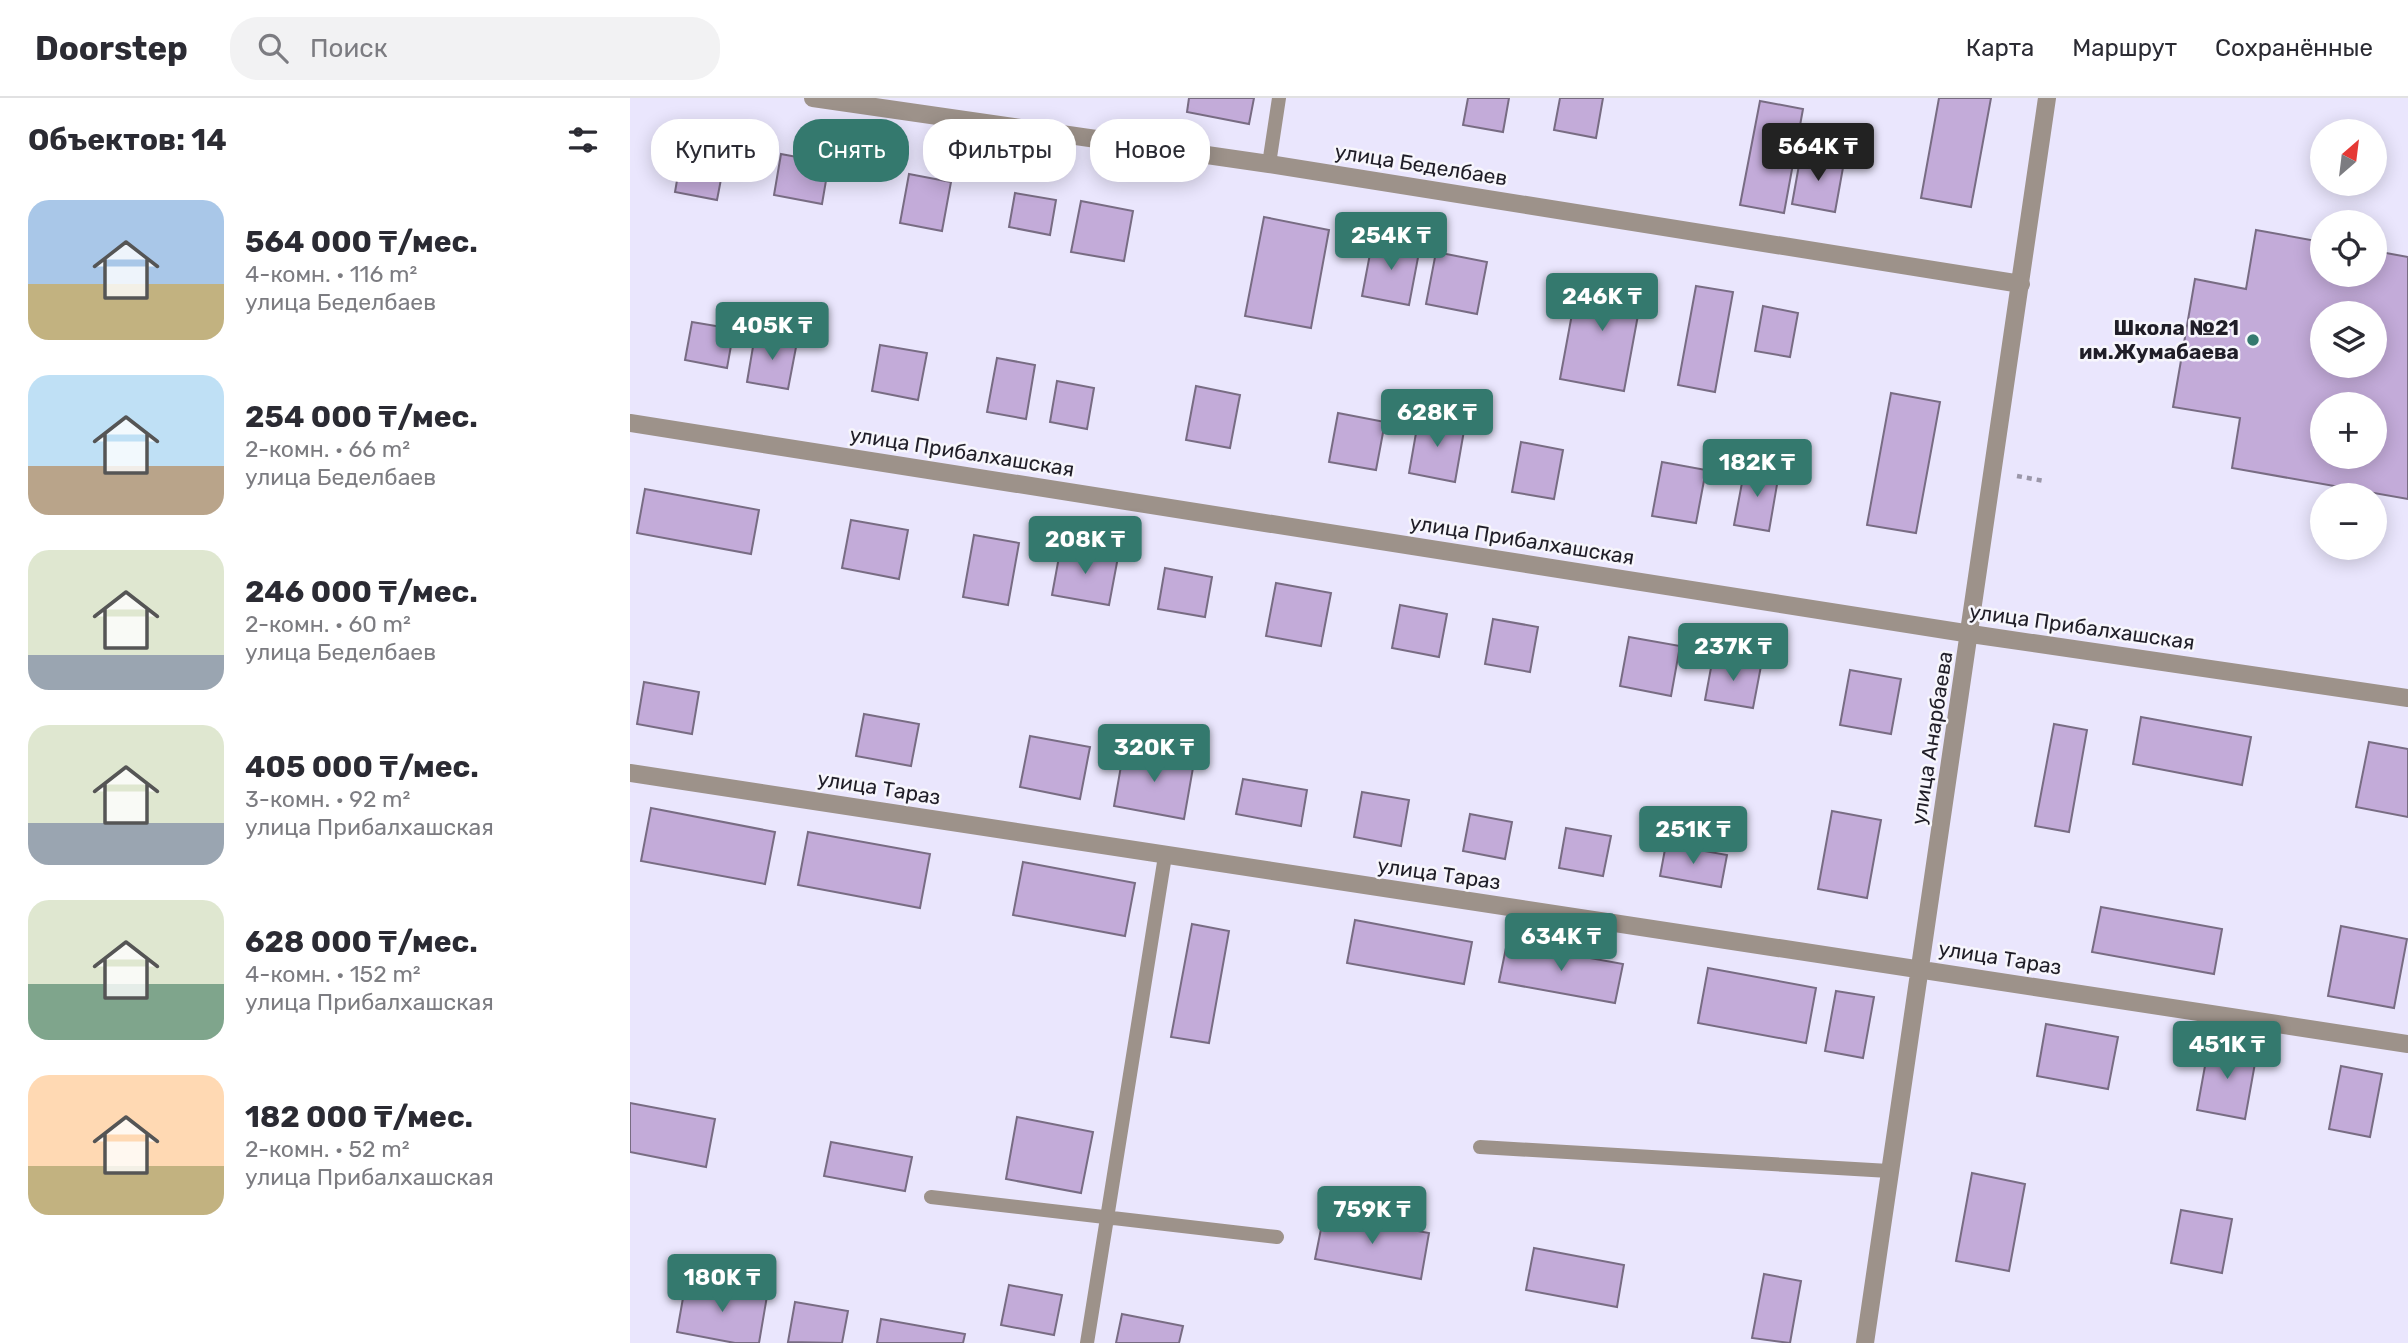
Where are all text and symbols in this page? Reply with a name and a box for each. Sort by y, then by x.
search box [230,17,720,80]
text: Doorstep [35,29,188,68]
icon: search [254,29,292,67]
text: Поиск [310,33,388,64]
text: Карта [1966,34,2034,62]
text: Маршрут [2072,34,2177,62]
text: Сохранённые [2215,34,2373,62]
chip: Купить [651,119,779,182]
chip: Снять [793,119,909,182]
chip: Фильтры [923,119,1076,182]
chip: Новое [1090,119,1210,182]
north arrow [2310,119,2387,196]
map controls [2310,119,2387,560]
icon: filters [564,121,602,159]
text: Объектов: 14 [28,122,227,158]
pin: 564K ₸ [1761,123,1875,183]
text: 564K ₸ [1778,132,1858,160]
street label: улица Беделбаев [1333,139,1509,191]
button: locate [2310,210,2387,287]
pin: 254K ₸ [1334,212,1448,272]
text: 254K ₸ [1351,221,1431,249]
text: 564 000 ₸/мес. [245,224,478,260]
icon: home [84,228,168,312]
text: 4-комн. · 116 m² [245,260,417,288]
pin: 246K ₸ [1545,274,1659,333]
text: 246K ₸ [1562,282,1642,310]
text: улица Беделбаев [245,288,436,316]
button: layers [2310,301,2387,378]
pin: 405K ₸ [715,302,829,362]
text: 405K ₸ [732,311,812,339]
place label: Школа №21 им.Жумабаева [2079,315,2239,364]
marker: Школа №21 им.Жумабаева [2245,332,2261,348]
pin: 628K ₸ [1380,390,1494,449]
button: + [2310,392,2387,469]
text: 628K ₸ [1397,398,1477,426]
text: 254 000 ₸/мес. [245,399,478,435]
icon: home [84,403,168,487]
street label: улица Прибалхашская [848,421,1076,482]
text: 2-комн. · 66 m² [245,435,410,463]
pin: 182K ₸ [1700,440,1814,499]
text: 182K ₸ [1719,448,1795,476]
text: улица Беделбаев [245,463,436,491]
button: − [2310,483,2387,560]
street label: улица Прибалхашская [1408,509,1636,570]
pin: 208K ₸ [1028,517,1142,576]
text: 208K ₸ [1045,525,1125,553]
text: 246 000 ₸/мес. [245,574,478,610]
icon: home [84,578,168,662]
street label: улица Прибалхашская [1968,598,2196,655]
text: 2-комн. · 60 m² [245,610,411,638]
pin: 237K ₸ [1676,624,1790,683]
text: 237K ₸ [1694,632,1772,660]
text: улица Беделбаев [245,638,436,666]
street label: улица Анарбаева [1905,649,1958,827]
pin: 320K ₸ [1097,724,1211,784]
text: 320K ₸ [1114,733,1194,761]
text: 405 000 ₸/мес. [245,749,479,785]
icon: home [84,753,168,837]
street label: улица Тараз [816,765,942,810]
text: 3-комн. · 92 m² [245,785,410,813]
pin: 251K ₸ [1636,806,1750,866]
text: улица Прибалхашская [245,813,494,841]
text: 251K ₸ [1655,815,1731,843]
street label: улица Тараз [1376,852,1502,895]
pin: 634K ₸ [1504,914,1618,973]
text: 634K ₸ [1521,922,1601,950]
text: 628 000 ₸/мес. [245,924,478,960]
icon: home [84,928,168,1012]
street label: улица Тараз [1937,935,2063,980]
text: 4-комн. · 152 m² [245,960,421,988]
text: улица Прибалхашская [245,988,494,1016]
pin: 451K ₸ [2170,1021,2284,1081]
text: 451K ₸ [2189,1030,2265,1058]
text: 182 000 ₸/мес. [245,1099,473,1135]
icon: home [84,1103,168,1187]
text: 2-комн. · 52 m² [245,1135,410,1163]
text: улица Прибалхашская [245,1163,494,1191]
pin: 759K ₸ [1315,1186,1429,1246]
text: 759K ₸ [1333,1195,1411,1223]
pin: 180K ₸ [665,1254,779,1314]
text: 180K ₸ [683,1263,761,1291]

